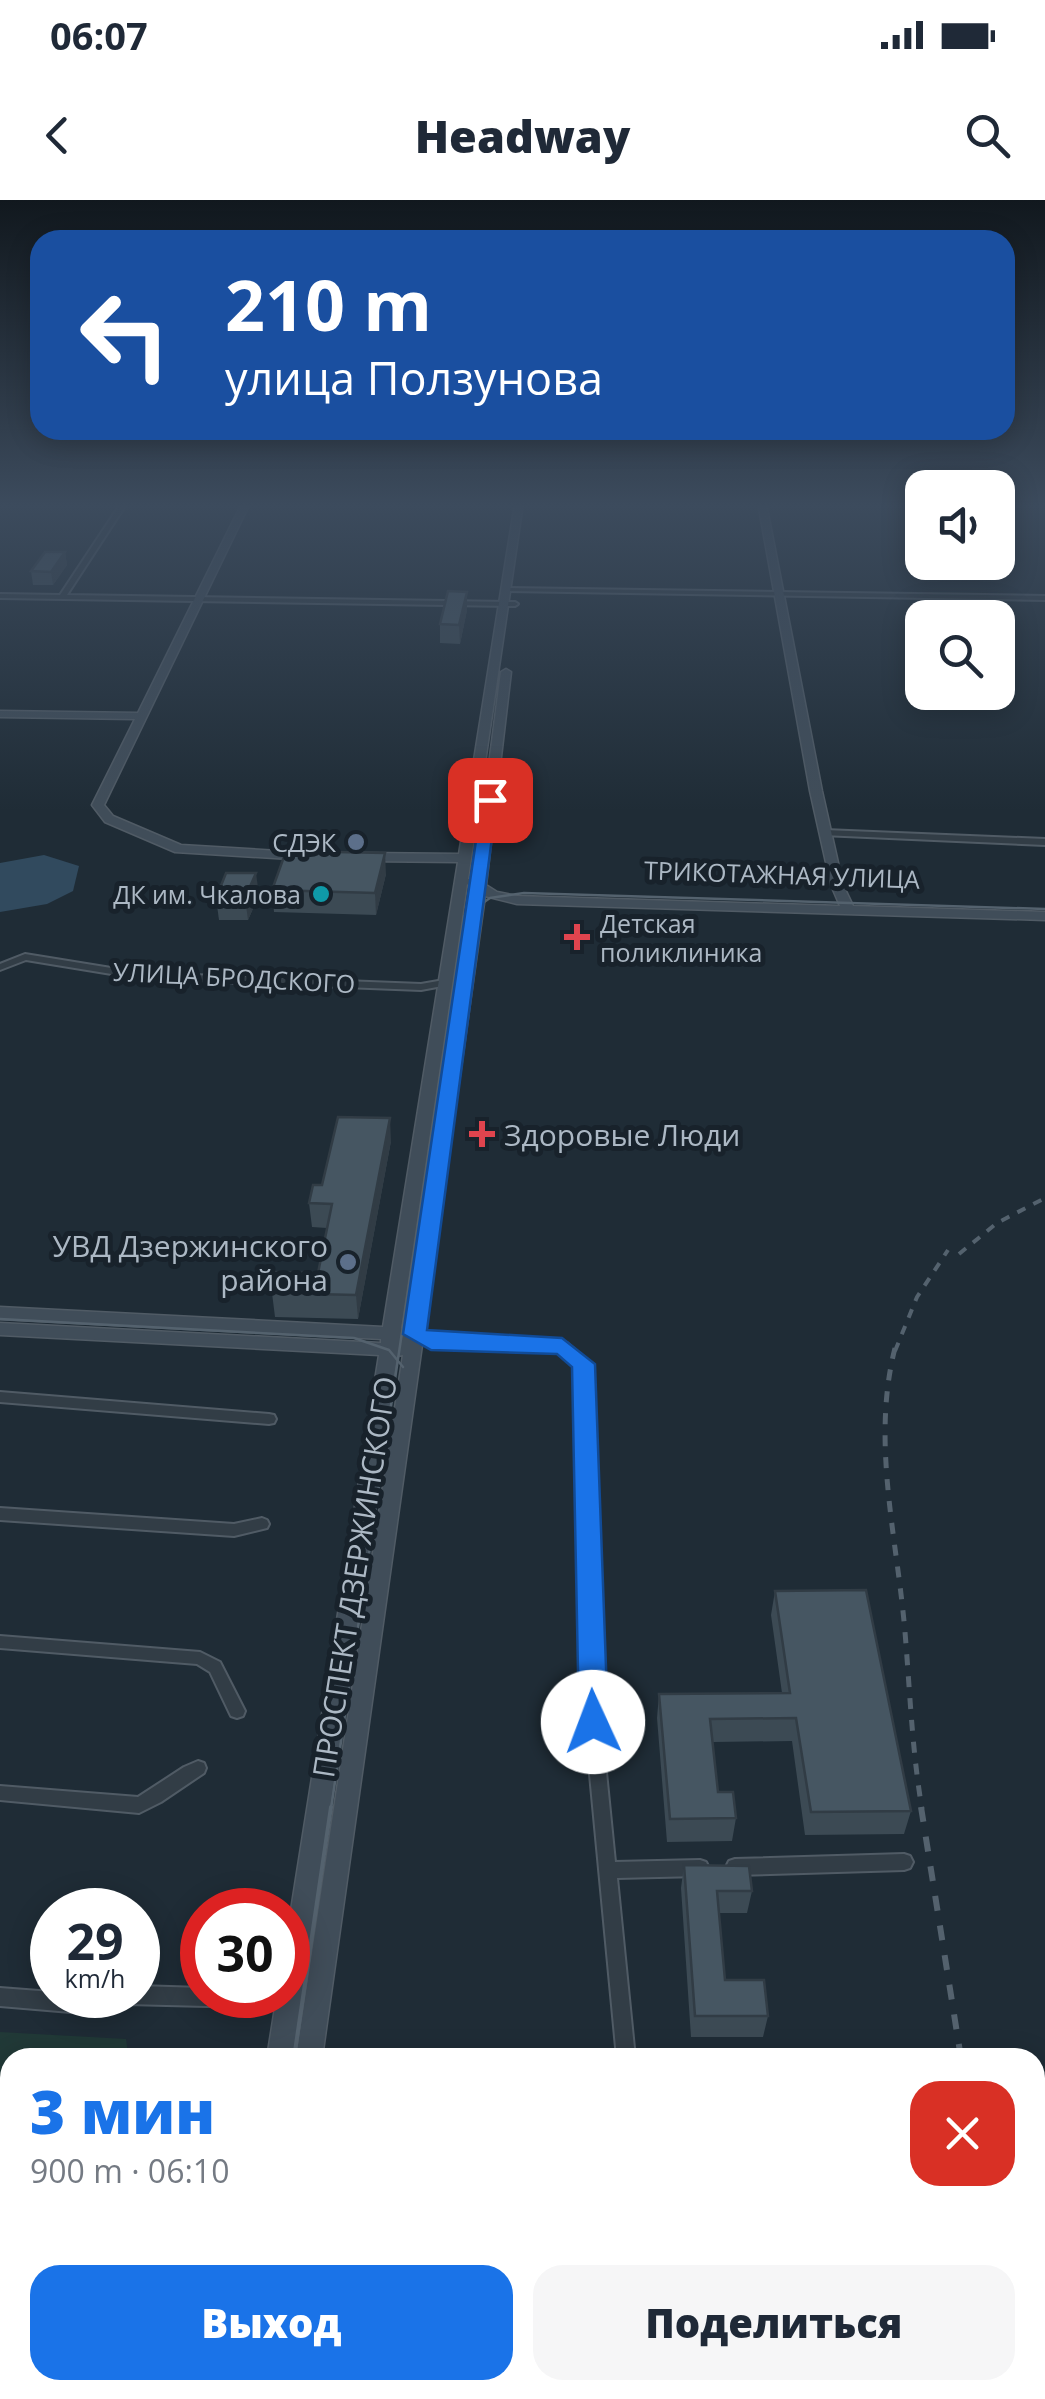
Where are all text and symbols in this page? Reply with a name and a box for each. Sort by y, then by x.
text: 06:07 [50,9,148,61]
text: Headway [415,105,630,166]
icon: back [30,108,85,163]
icon: search [960,108,1015,163]
text: 210 m [225,256,432,352]
icon: left [60,270,190,400]
text: улица Ползунова [225,347,603,408]
map controls [905,470,1015,710]
button: sound [905,470,1015,580]
button: search [905,600,1015,710]
pin [448,758,533,843]
icon: arrive [463,773,518,828]
place label: СДЭК [272,825,337,859]
marker: СДЭК [345,831,367,853]
street label: ТРИКОТАЖНАЯ УЛИЦА [644,852,921,896]
place label: ДК им. Чкалова [113,877,301,911]
marker: ДК им. Чкалова [310,883,332,905]
place label: Детская поликлиника [600,906,762,969]
marker: Детская поликлиника [564,924,590,950]
street label: УЛИЦА БРОДСКОГО [112,954,356,1000]
place label: Здоровые Люди [504,1114,740,1155]
marker: Здоровые Люди [469,1121,495,1147]
place label: УВД Дзержинского района [53,1225,328,1300]
marker: УВД Дзержинского района [337,1251,359,1273]
street label: ПРОСПЕКТ ДЗЕРЖИНСКОГО [302,1373,406,1781]
position arrow [541,1670,645,1774]
speed limit sign: 30 [180,1888,310,2018]
text: 29 [66,1907,124,1975]
text: km/h [65,1961,125,1995]
text: 3 мин [30,2070,215,2152]
button: close [910,2081,1015,2186]
text: 900 m · 06:10 [30,2149,229,2192]
button: Выход [30,2265,513,2380]
button: Поделиться [533,2265,1015,2380]

